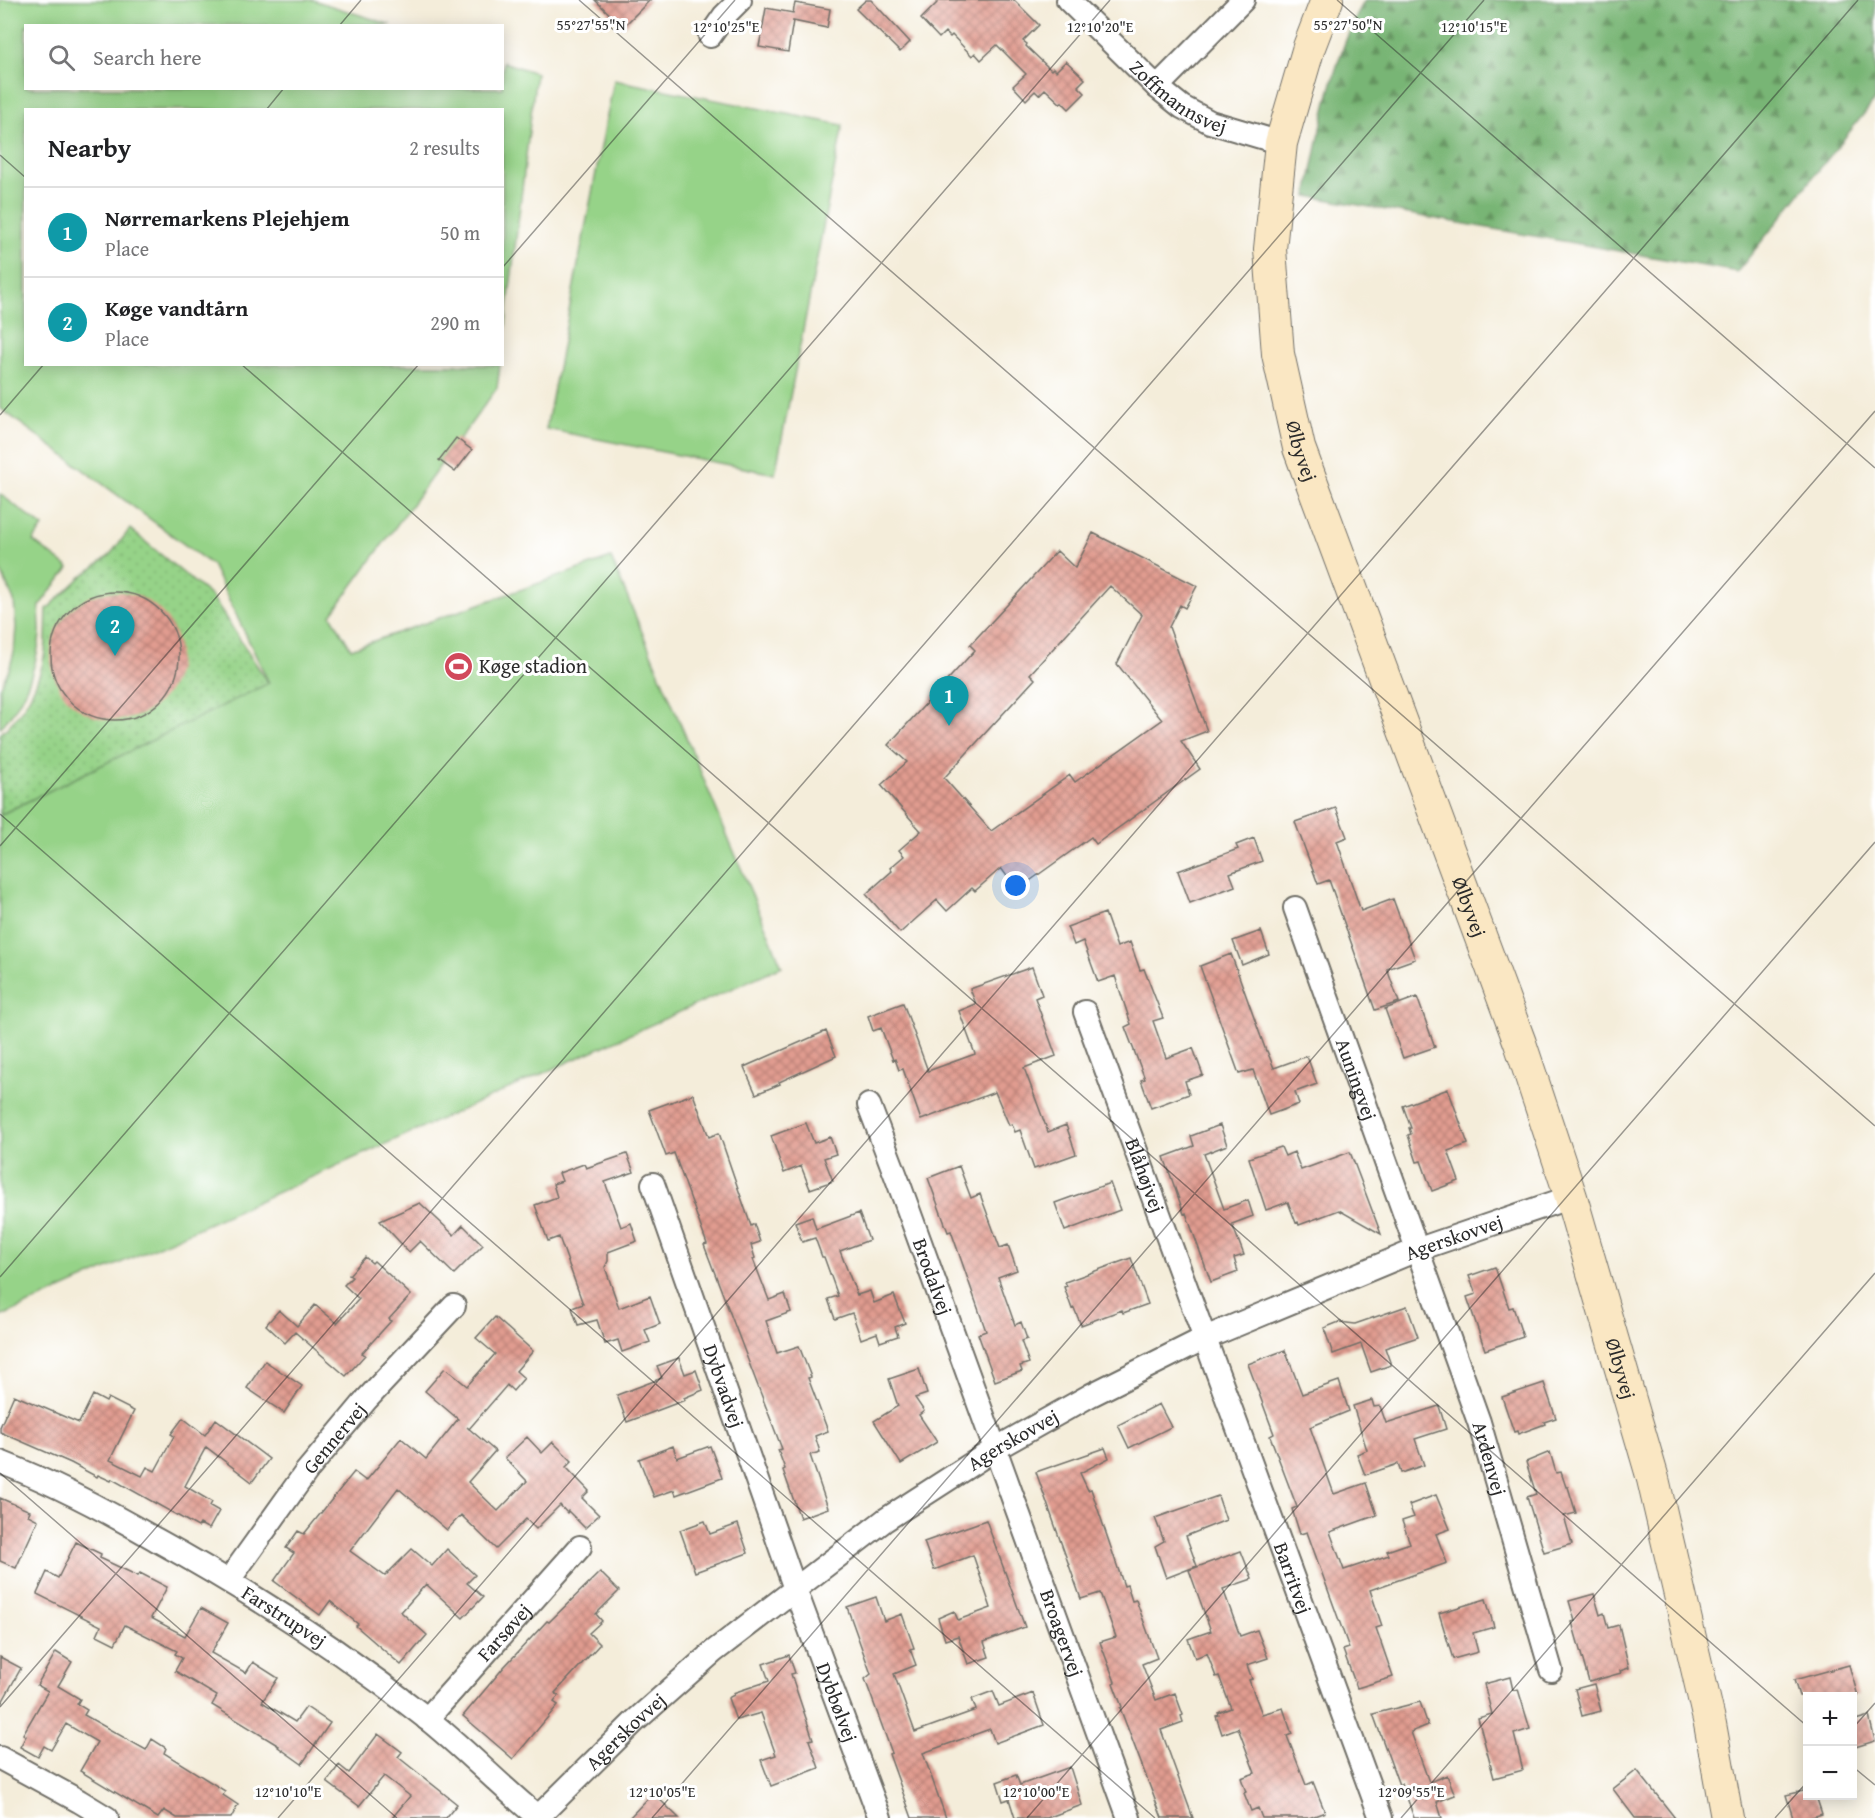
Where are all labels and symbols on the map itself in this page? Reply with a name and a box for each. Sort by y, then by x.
text: 55°27'55"N [557,14,626,35]
text: 55°27'50"N [1314,14,1383,35]
text: 12°10'25"E [693,16,760,37]
text: 12°10'20"E [1067,16,1134,37]
text: 12°10'15"E [1441,16,1508,37]
street label: Zoffmannsvej [1123,53,1230,140]
street label: Ølbyvej [1279,418,1325,485]
pin: 2 [96,606,134,656]
sports icon: Køge stadion [442,650,474,682]
place label: Køge stadion [479,651,587,680]
pin: 1 [930,676,968,726]
your location [1001,871,1030,900]
street label: Ølbyvej [1445,872,1494,941]
street label: Auningvej [1329,1034,1385,1124]
street label: Blåhøjvej [1118,1134,1172,1217]
street label: Agerskovvej [1400,1206,1506,1267]
street label: Brodalvej [906,1234,960,1319]
street label: Ølbyvej [1599,1334,1644,1402]
street label: Dybvadvej [696,1340,752,1431]
street label: Gennervej [296,1396,373,1480]
street label: Agerskovvej [961,1401,1064,1477]
street label: Ardenvej [1466,1418,1515,1499]
street label: Barritvej [1267,1538,1320,1618]
street label: Farstrupvej [237,1578,333,1654]
street label: Broagervej [1033,1585,1091,1680]
street label: Farsøvej [470,1597,538,1667]
street label: Dybbølvej [809,1658,866,1746]
street label: Agerskovvej [579,1685,672,1776]
text: 12°10'10"E [255,1781,322,1802]
text: 12°10'05"E [629,1781,696,1802]
text: 12°10'00"E [1003,1781,1070,1802]
text: 12°09'55"E [1378,1781,1445,1802]

